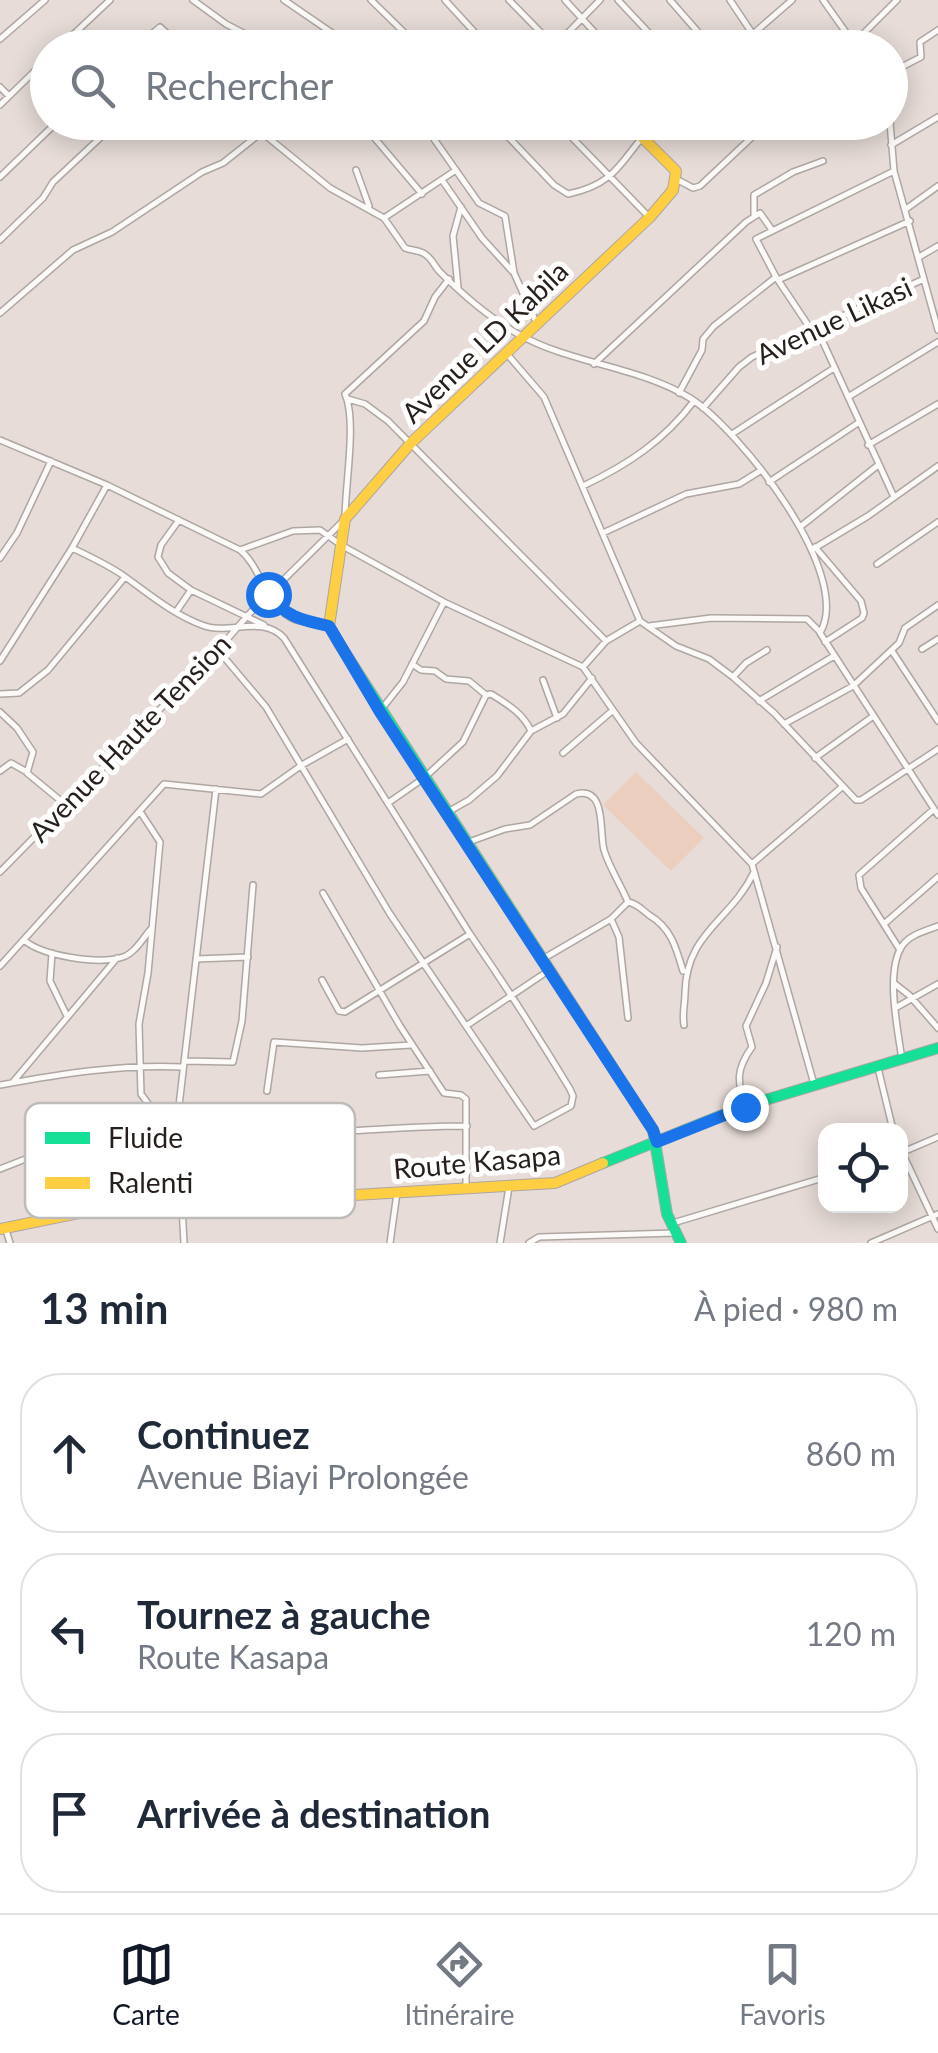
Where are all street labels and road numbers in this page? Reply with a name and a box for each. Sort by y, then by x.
street label: Avenue LD Kabila [394,253,575,429]
street label: Avenue Likasi [750,269,917,371]
street label: Avenue Haute Tension [21,626,237,848]
street label: Route Kasapa [392,1137,562,1185]

